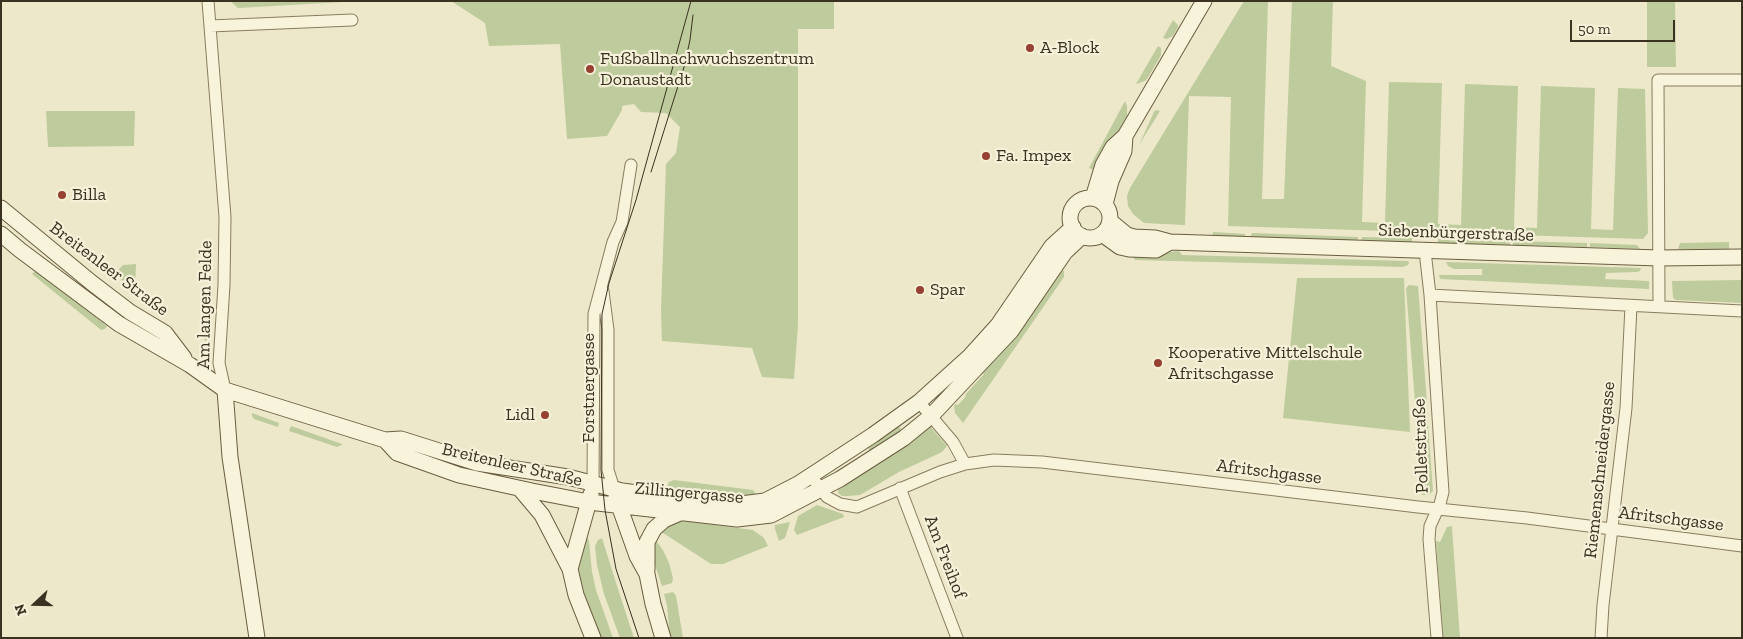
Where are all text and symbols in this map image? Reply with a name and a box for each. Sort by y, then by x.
scale bar [1573,10,1678,42]
text: 50 m [1578,20,1611,38]
place label: A-Block [1040,37,1099,59]
marker: A-Block [1024,42,1036,54]
place label: Fußballnachwuchszentrum Donaustadt [600,48,814,90]
marker: Fußballnachwuchszentrum Donaustadt [584,63,596,75]
place label: Fa. Impex [996,145,1071,167]
marker: Fa. Impex [980,150,992,162]
place label: Billa [72,184,106,206]
marker: Billa [56,189,68,201]
street label: Breitenleer Straße [45,217,173,321]
street label: Siebenbürgerstraße [1378,219,1534,247]
street label: Am langen Felde [193,240,217,370]
place label: Spar [930,279,966,301]
marker: Spar [914,284,926,296]
street label: Forstnergasse [578,333,600,443]
place label: Kooperative Mittelschule Afritschgasse [1168,342,1362,384]
marker: Kooperative Mittelschule Afritschgasse [1152,357,1164,369]
street label: Riemenschneidergasse [1580,381,1620,559]
street label: Polletstraße [1409,398,1433,494]
place label: Lidl [505,404,535,426]
marker: Lidl [539,409,551,421]
street label: Breitenleer Straße [440,438,584,492]
street label: Afritschgasse [1215,455,1323,489]
street label: Zillingergasse [634,477,744,509]
street label: Afritschgasse [1617,502,1725,536]
street label: Am Freihof [919,512,971,602]
north arrow [10,579,60,629]
text: N [11,602,30,618]

